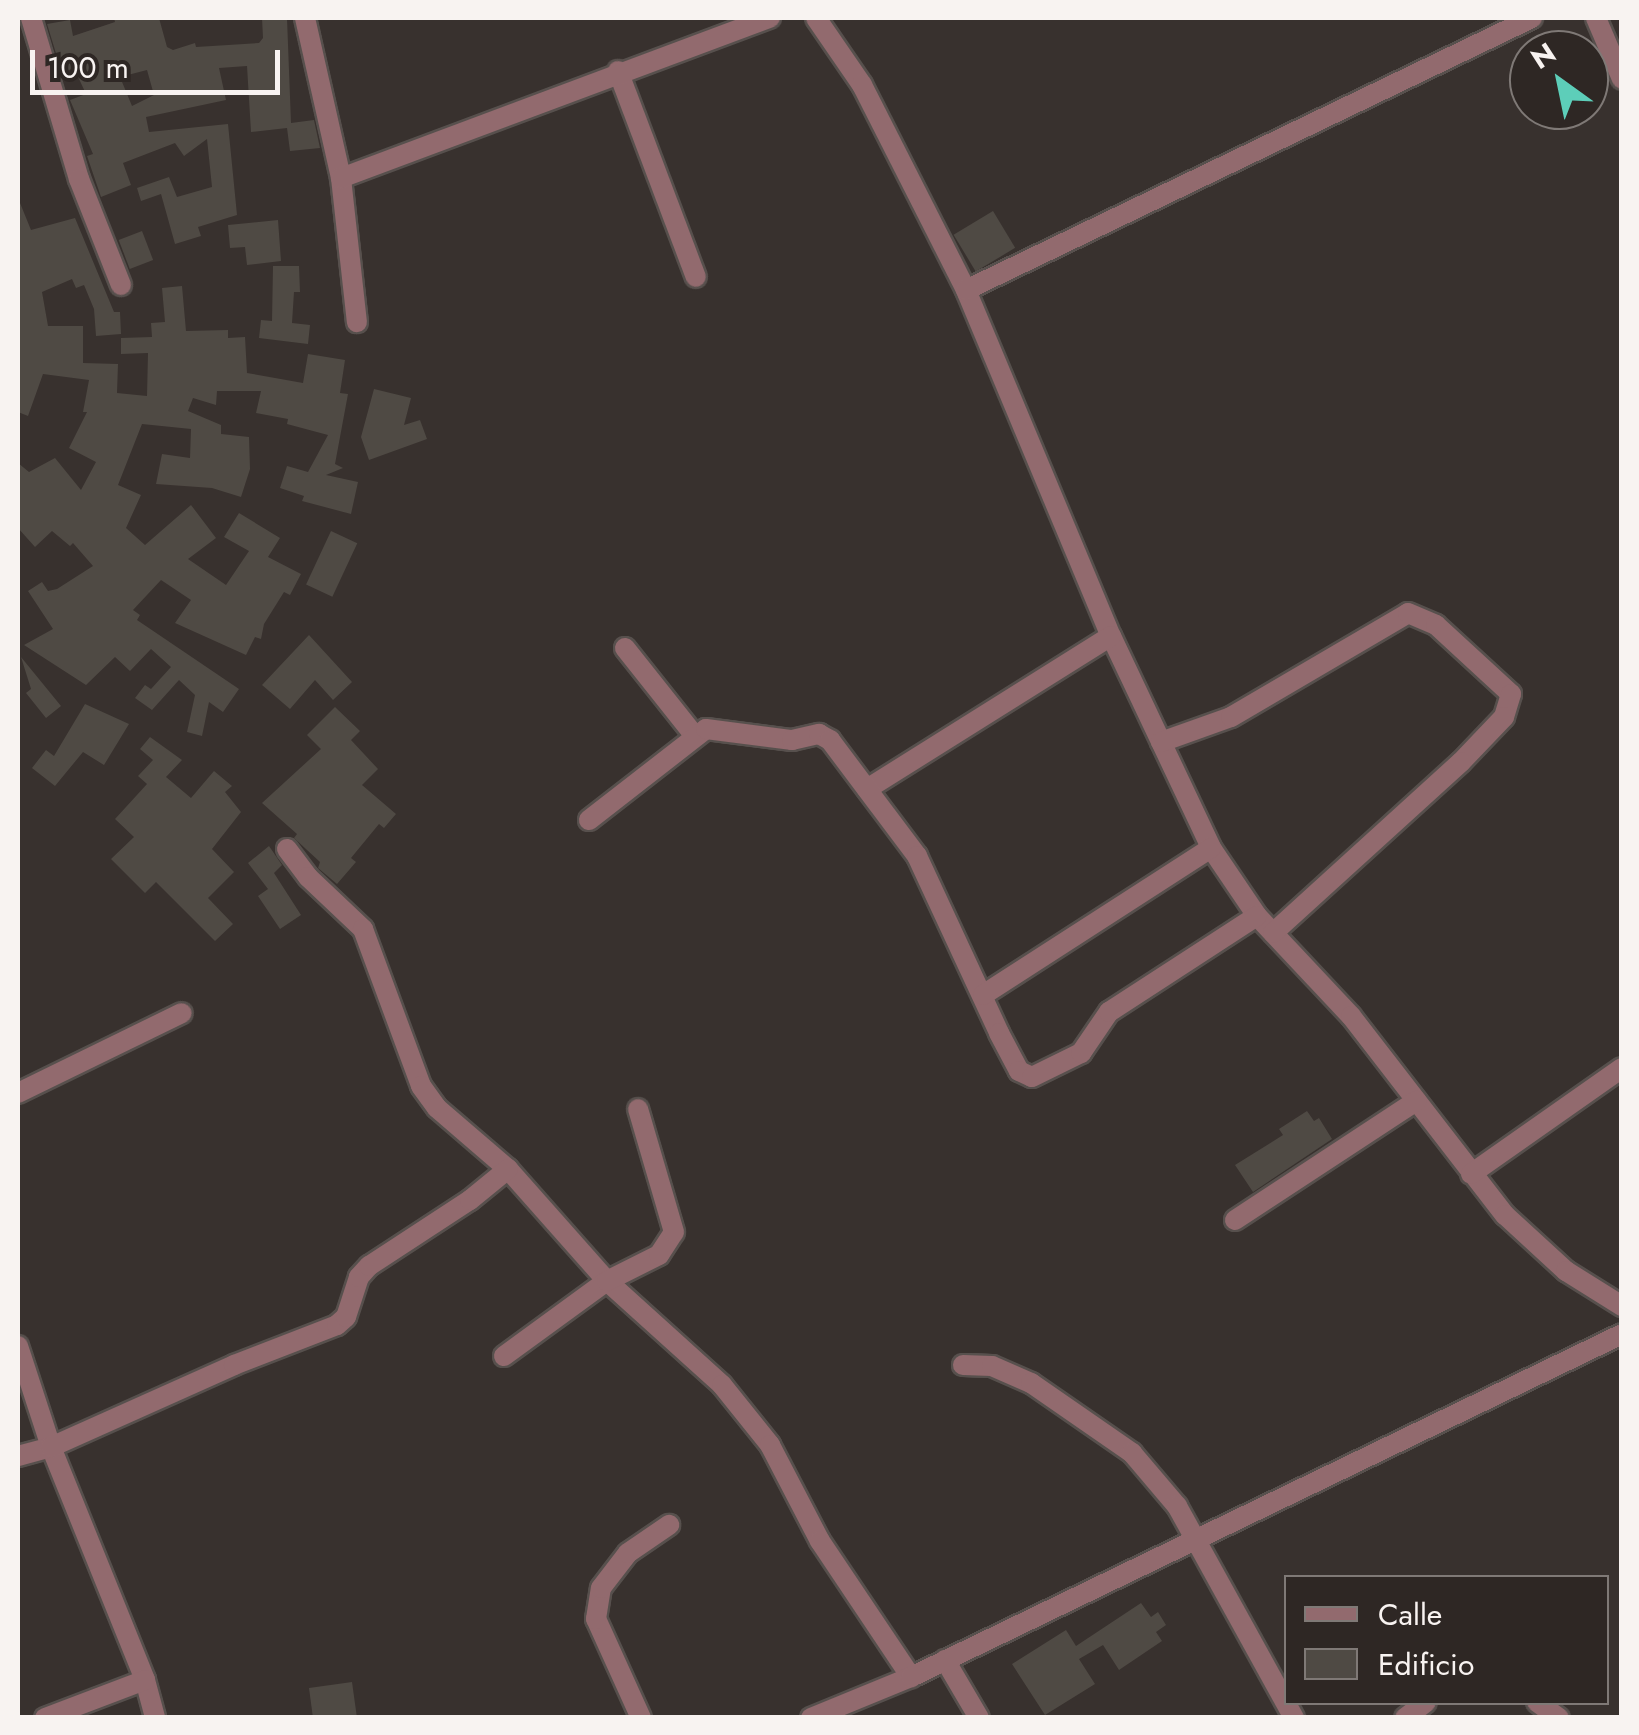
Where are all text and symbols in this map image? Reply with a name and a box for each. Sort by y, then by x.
scale bar [35,30,285,92]
north arrow [1509,30,1609,130]
text: N [1523,33,1564,79]
text: 100 m [47,46,129,89]
legend [1284,1575,1609,1705]
text: Calle [1378,1593,1442,1636]
text: Edificio [1378,1643,1474,1686]

